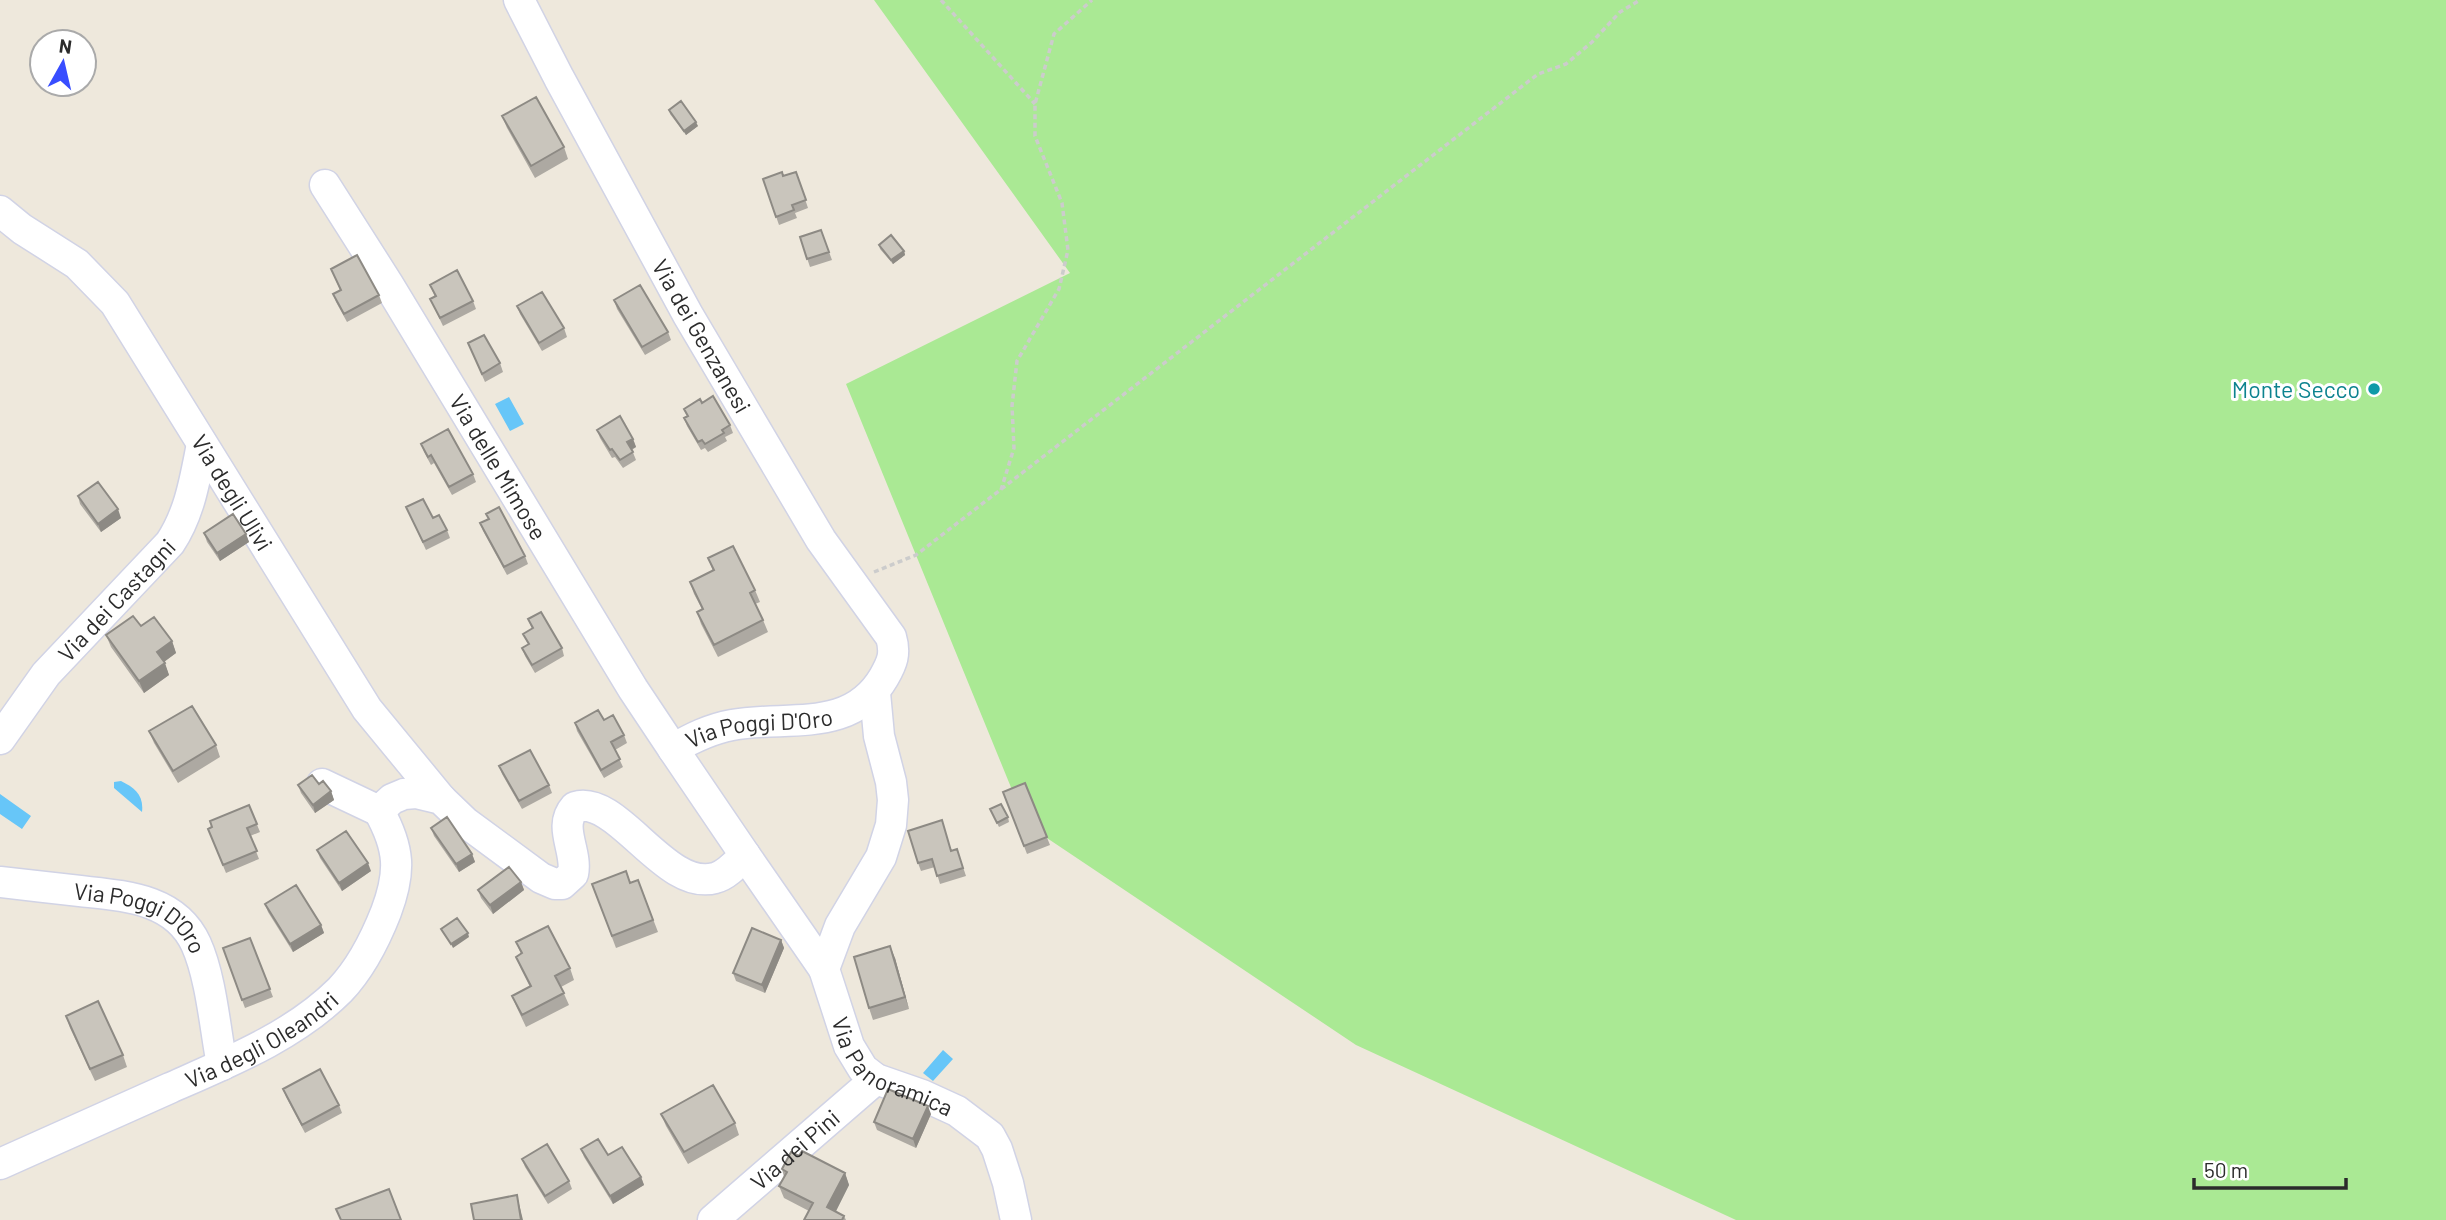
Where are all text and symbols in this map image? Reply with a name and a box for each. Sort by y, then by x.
north arrow [28,28,98,98]
text: N [58,33,73,58]
street label: Via dei Genzanesi [647,254,757,418]
place label: Monte Secco [2232,375,2360,403]
marker: Monte Secco [2366,381,2382,397]
street label: Via delle Mimose [444,389,553,545]
street label: Via degli Ulivi [186,429,279,556]
street label: Via dei Castagni [52,532,181,667]
street label: Via Poggi D'Oro [681,702,835,754]
street label: Via Poggi D'Oro [72,876,212,957]
street label: Via degli Oleandri [181,985,344,1094]
street label: Via Panoramica [826,1013,958,1121]
street label: Via dei Pini [744,1103,845,1196]
scale bar [2194,1146,2346,1190]
text: 50 m [2204,1157,2248,1182]

